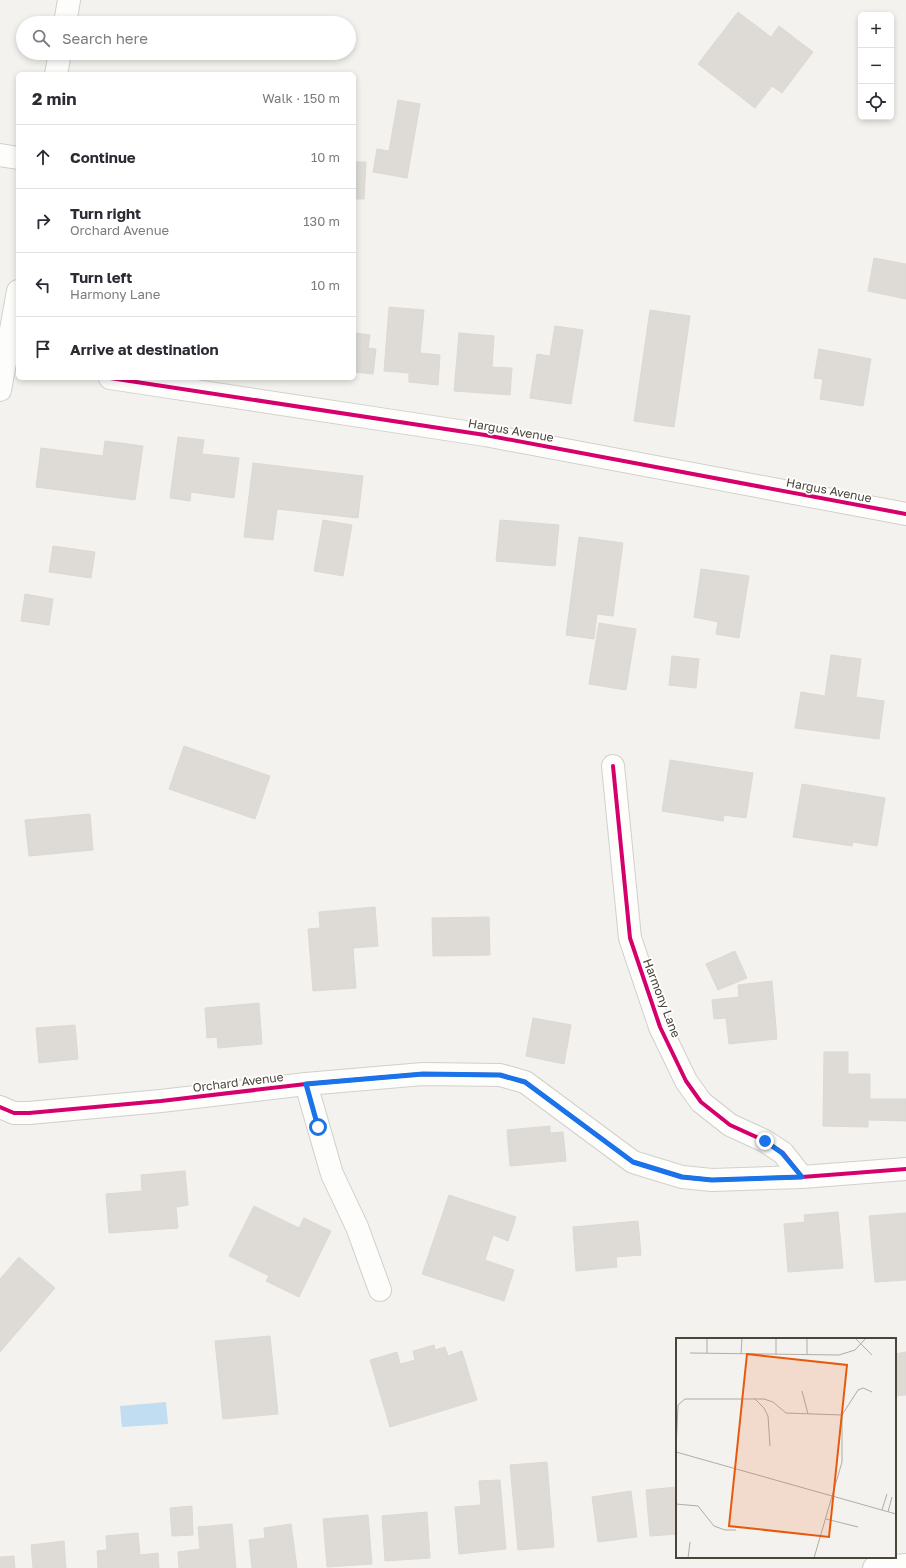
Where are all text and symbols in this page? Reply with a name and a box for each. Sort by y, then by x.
map controls [858,12,894,120]
button: + [858,12,894,48]
search box [16,16,356,60]
icon: search [30,27,52,49]
text: Search here [62,29,148,47]
button: − [858,48,894,84]
button: locate [858,84,894,120]
text: 2 min [32,88,76,109]
text: Walk · 150 m [262,90,340,106]
icon: ahead [32,146,54,168]
text: Continue [70,148,136,166]
text: 10 m [311,149,340,165]
text: Turn right [70,204,141,222]
icon: right [32,210,54,232]
text: 130 m [303,213,340,229]
text: Orchard Avenue [70,222,169,238]
text: Turn left [70,268,132,286]
icon: left [32,274,54,296]
text: 10 m [311,277,340,293]
text: Harmony Lane [70,286,160,302]
icon: arrive [32,338,54,360]
text: Arrive at destination [70,340,219,358]
street label: Hargus Avenue [467,415,555,445]
street label: Hargus Avenue [785,474,873,506]
street label: Harmony Lane [640,956,684,1040]
street label: Orchard Avenue [192,1069,284,1095]
route start [309,1118,327,1136]
route end [756,1132,774,1150]
inset map [676,1338,896,1558]

